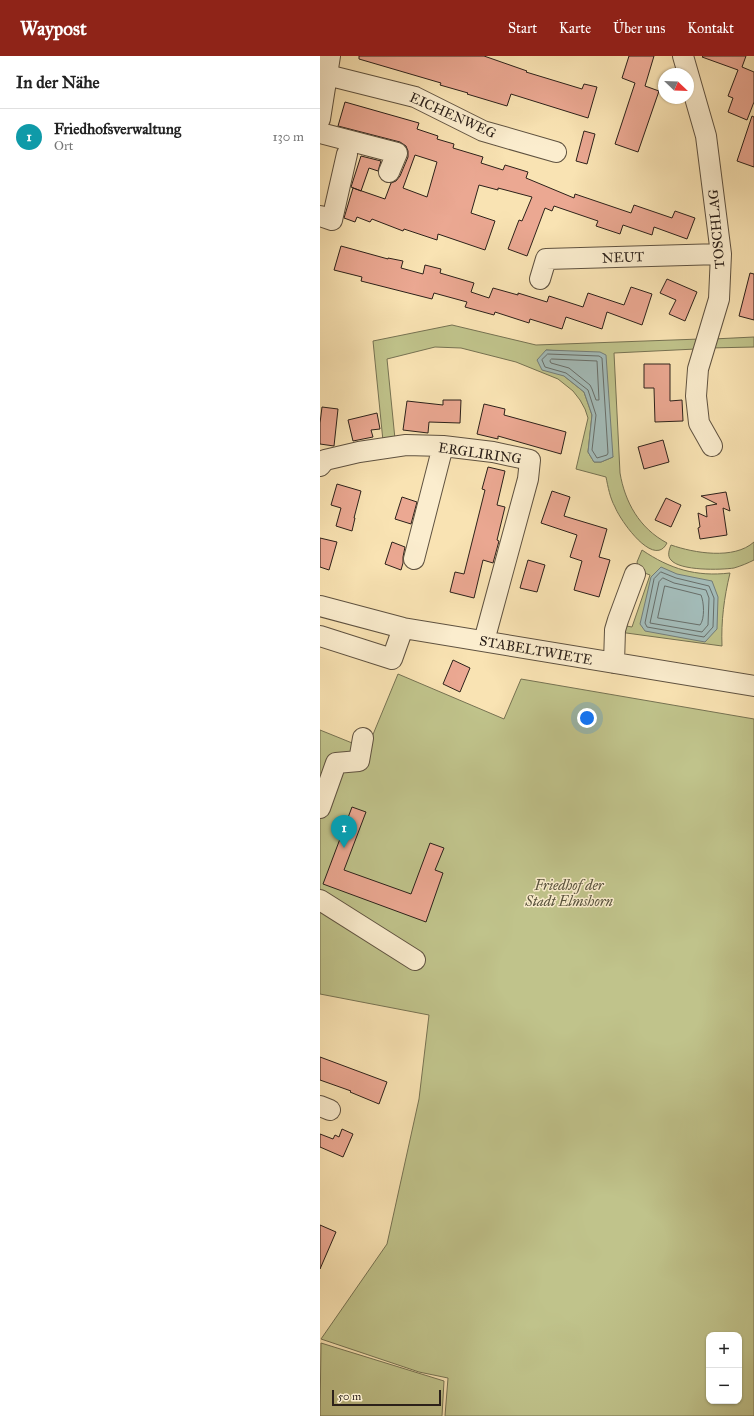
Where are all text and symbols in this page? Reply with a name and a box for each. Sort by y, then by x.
text: Waypost [20,17,87,40]
text: Start [508,20,537,37]
text: Karte [559,20,591,37]
text: Über uns [613,20,665,37]
text: Kontakt [687,20,734,37]
north arrow [658,68,694,104]
text: In der Nähe [16,72,100,93]
street label: EICHENWEG [407,89,499,142]
text: Friedhofsverwaltung [54,120,181,138]
text: 1 [26,129,32,145]
text: 130 m [272,129,304,145]
text: Ort [54,138,73,154]
street label: TOSCHLAG [705,188,728,270]
street label: NEUT [602,248,645,267]
street label: ERGLIRING [437,439,523,468]
street label: STABELTWIETE [478,632,594,669]
your location [577,708,597,728]
pin: 1 [331,815,357,848]
park label: Friedhof der Stadt Elmshorn [524,877,614,910]
map controls [706,1332,742,1404]
button: + [706,1332,742,1368]
button: − [706,1368,742,1404]
scale bar [332,1388,441,1407]
text: 50 m [338,1390,361,1403]

